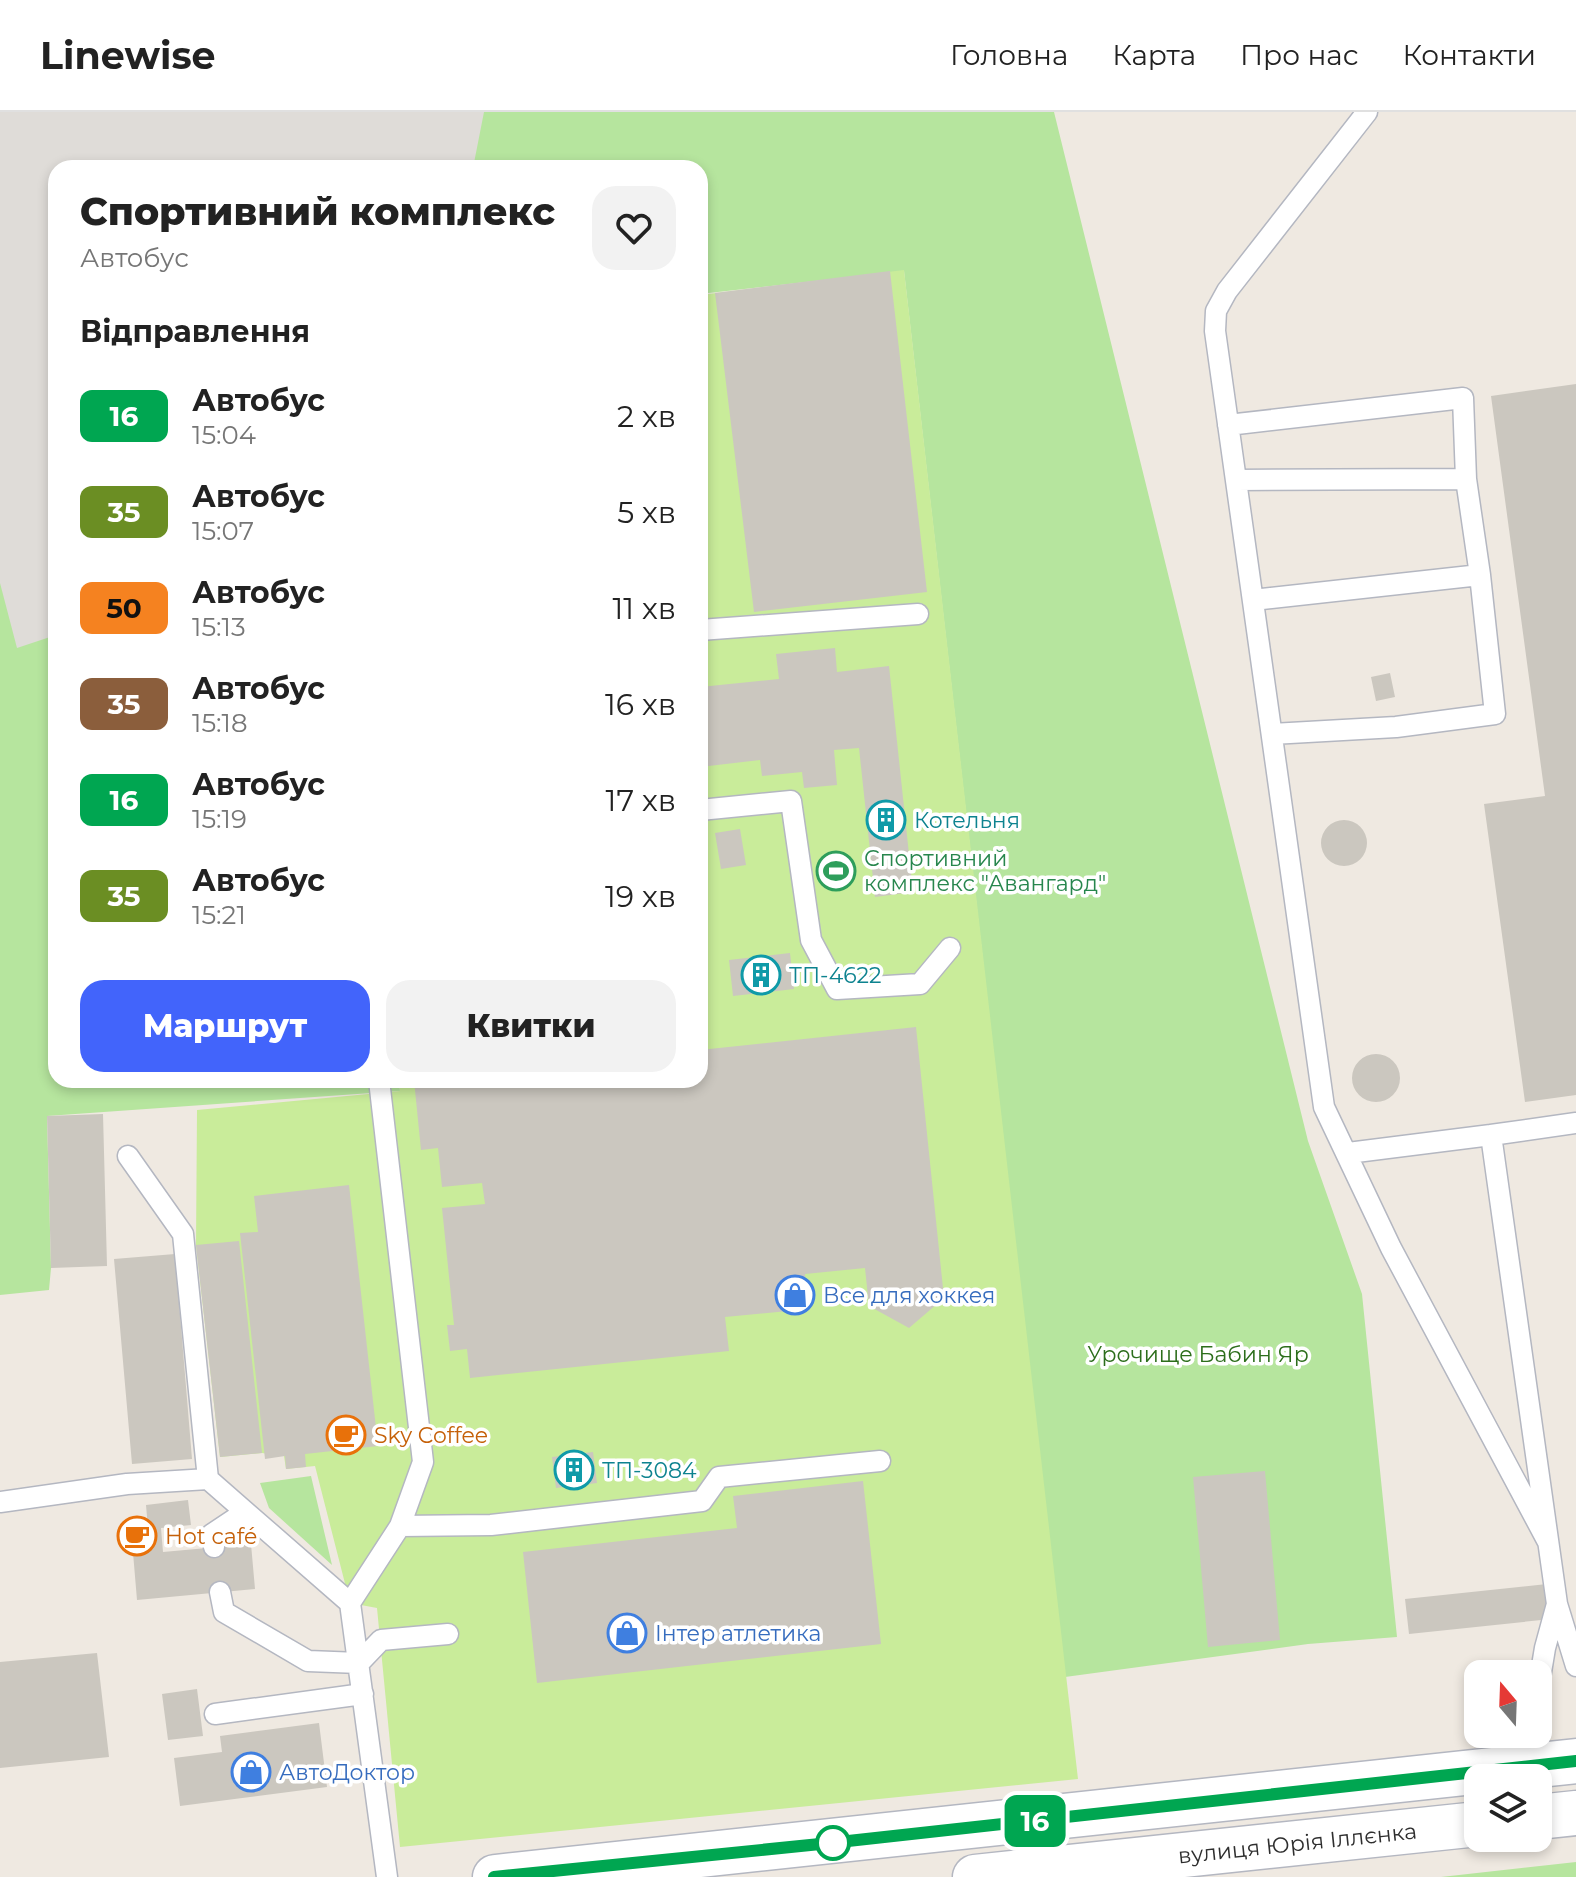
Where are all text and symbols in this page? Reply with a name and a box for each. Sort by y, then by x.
text: Linewise [40,32,216,79]
text: Головна [950,38,1068,72]
text: Карта [1112,38,1196,72]
text: Про нас [1240,38,1358,72]
text: Контакти [1402,38,1536,72]
button: heart [592,186,676,270]
text: Спортивний комплекс [80,188,555,235]
text: Автобус [80,242,189,274]
text: Відправлення [80,313,310,350]
text: Автобус [192,382,325,419]
text: 2 хв [617,398,676,435]
text: 16 [110,399,138,433]
text: 15:04 [192,419,256,451]
text: Автобус [192,478,325,515]
text: 5 хв [617,494,676,531]
text: 35 [108,495,140,529]
text: 15:07 [192,515,254,547]
text: Автобус [192,574,325,611]
text: 11 хв [612,590,676,627]
text: 50 [106,591,142,625]
text: 15:13 [192,611,246,643]
text: Автобус [192,670,325,707]
text: 16 хв [605,686,676,723]
text: 35 [108,687,140,721]
text: 15:18 [192,707,248,739]
text: Автобус [192,766,325,803]
text: 17 хв [606,782,676,819]
text: 16 [110,783,138,817]
building icon: Котельня [865,799,907,841]
text: 15:19 [192,803,247,835]
place label: Котельня [914,807,1020,834]
place label: Спортивний комплекс "Авангард" [864,845,1106,897]
sports icon: Спортивний комплекс "Авангард" [815,850,857,892]
text: Автобус [192,862,325,899]
text: 19 хв [605,878,676,915]
text: 35 [108,879,140,913]
text: 15:21 [192,899,246,931]
building icon: ТП-4622 [740,954,782,996]
place label: ТП-4622 [789,962,882,989]
button: Маршрут [80,980,370,1072]
button: Квитки [386,980,676,1072]
shop icon: Все для хоккея [774,1274,816,1316]
place label: Все для хоккея [823,1282,995,1309]
park label: Урочище Бабин Яр [1087,1341,1309,1368]
cafe icon: Sky Coffee [325,1414,367,1456]
place label: Sky Coffee [374,1422,488,1449]
building icon: ТП-3084 [553,1449,595,1491]
place label: ТП-3084 [602,1457,697,1484]
cafe icon: Hot café [116,1515,158,1557]
place label: Hot café [165,1523,257,1550]
shop icon: Інтер атлетика [606,1612,648,1654]
place label: Інтер атлетика [655,1620,821,1647]
north arrow [1464,1660,1552,1748]
map controls [1464,1660,1552,1852]
shop icon: АвтоДоктор [230,1751,272,1793]
place label: АвтоДоктор [279,1759,415,1786]
button: layers [1464,1764,1552,1852]
line badge: 16 [999,1795,1071,1847]
text: 16 [1021,1804,1049,1838]
street label: вулиця Юрія Іллєнка [1176,1818,1418,1870]
unlabelled marker [816,1826,850,1860]

